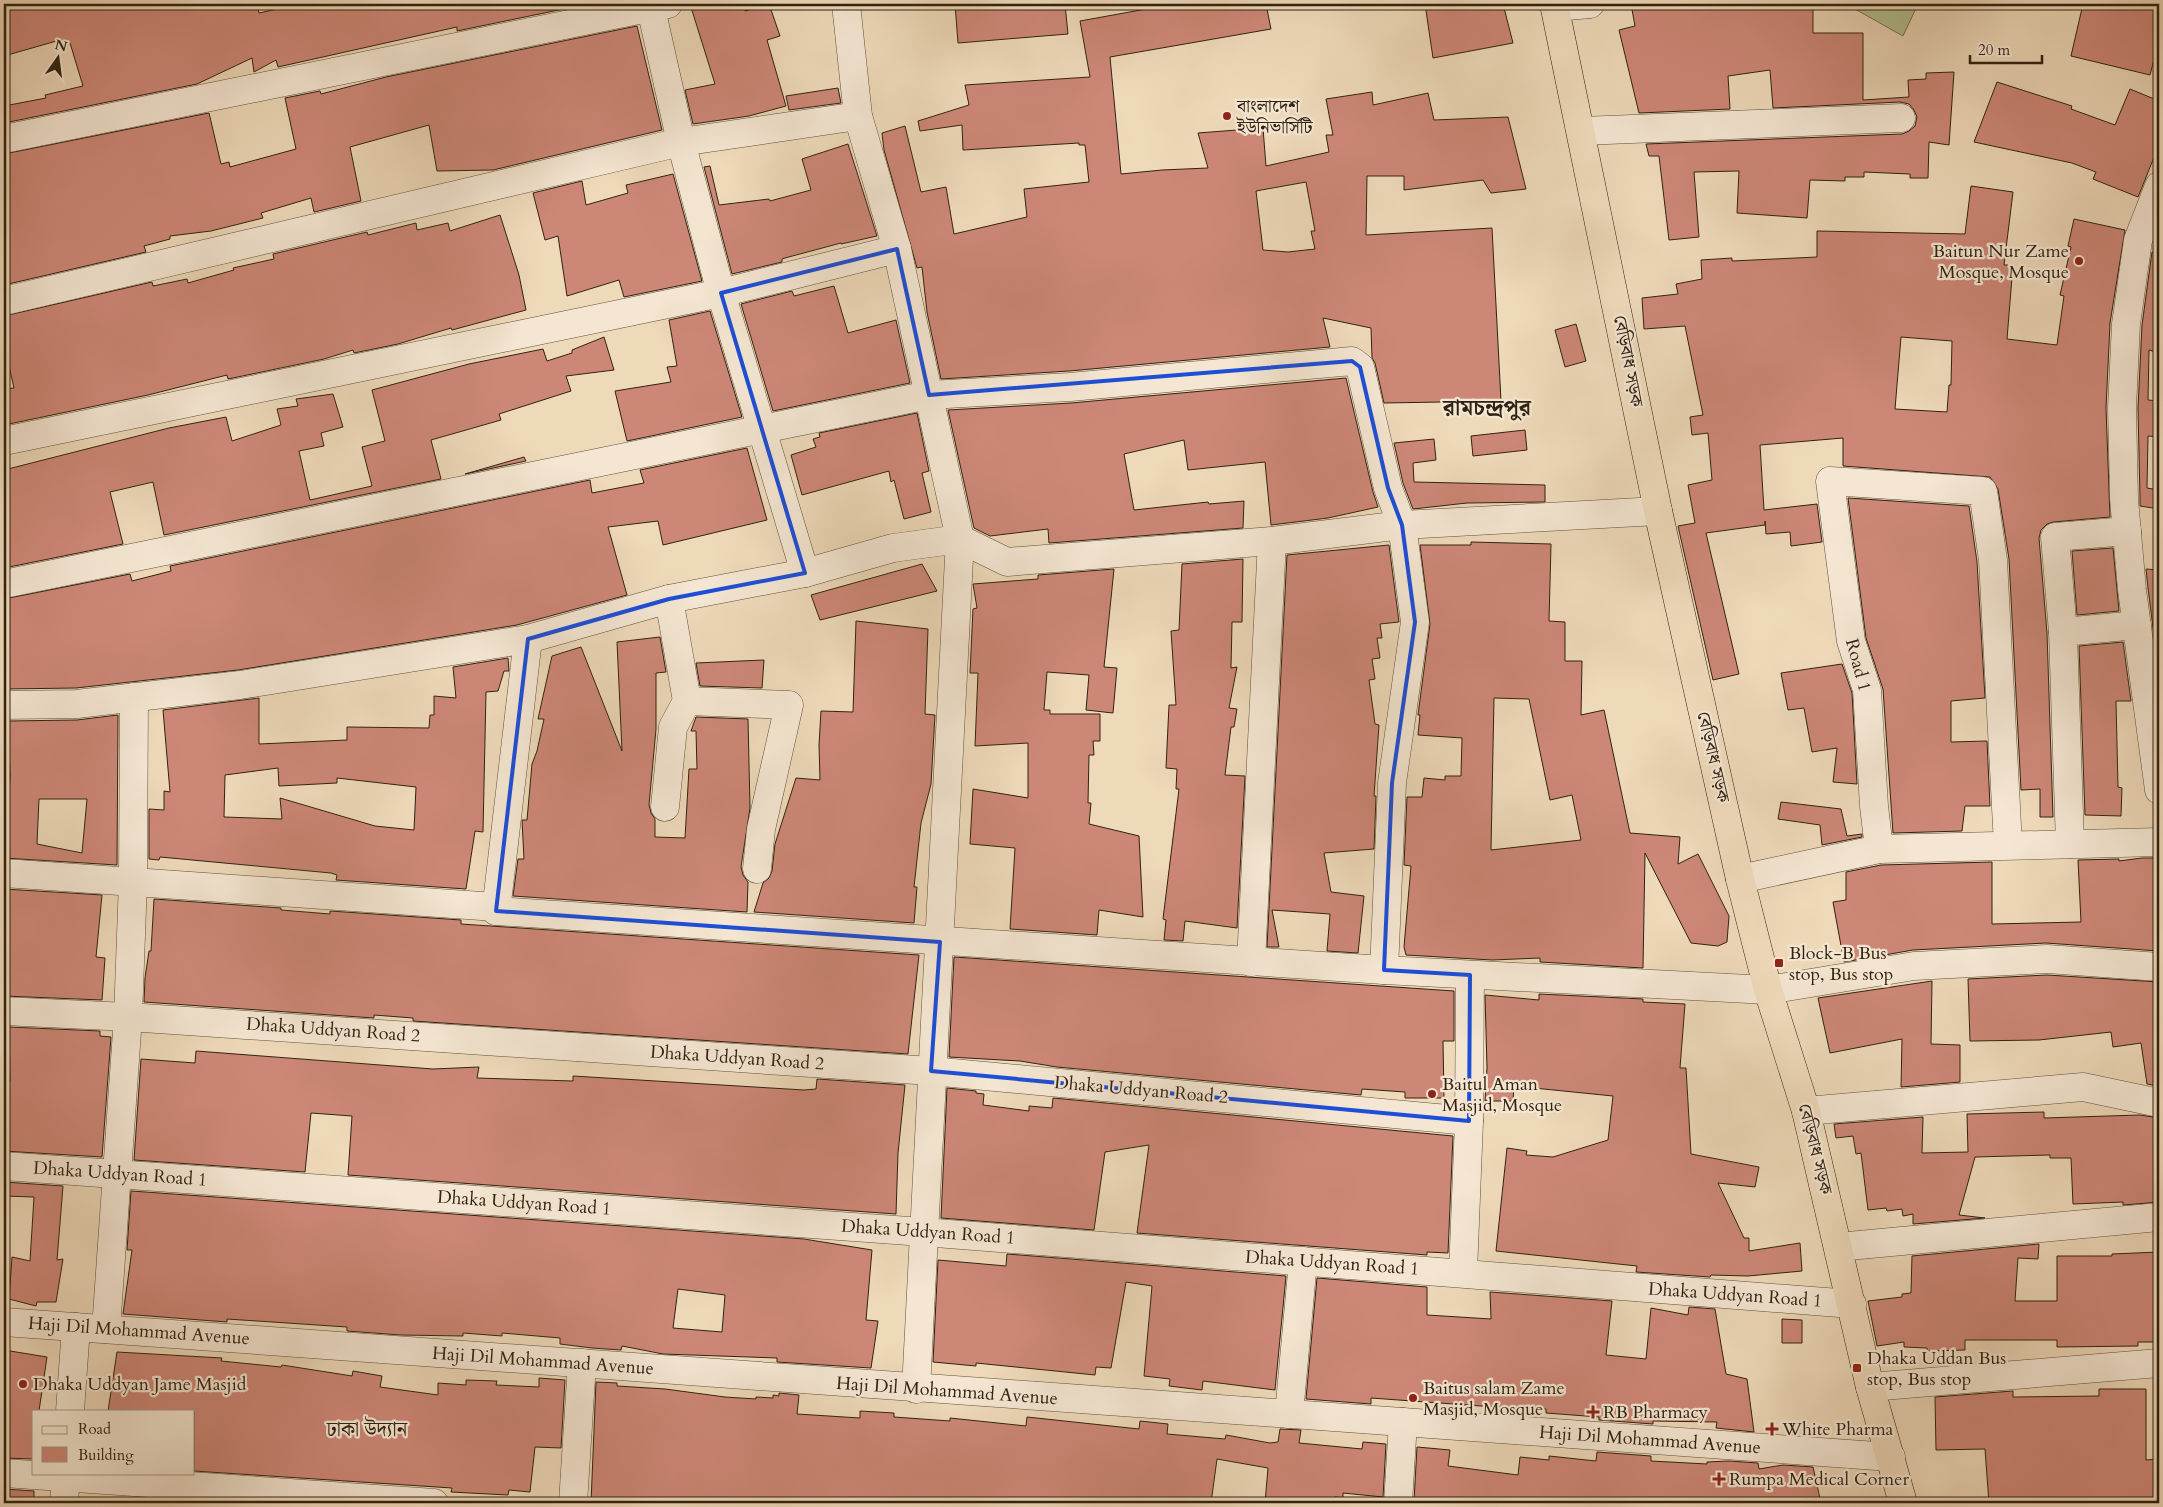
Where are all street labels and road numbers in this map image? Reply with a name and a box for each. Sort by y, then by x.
street label: বেড়িবাধ সড়ক [1607,313,1649,410]
street label: Road 1 [1839,636,1877,694]
street label: বেড়িবাধ সড়ক [1690,709,1736,806]
street label: Dhaka Uddyan Road 2 [245,1011,421,1049]
street label: Dhaka Uddyan Road 2 [649,1039,825,1077]
street label: Dhaka Uddyan Road 2 [1053,1070,1229,1110]
street label: বেড়িবাধ সড়ক [1792,1101,1839,1198]
street label: Dhaka Uddyan Road 1 [32,1155,208,1193]
street label: Dhaka Uddyan Road 1 [436,1184,612,1222]
street label: Dhaka Uddyan Road 1 [840,1213,1016,1251]
street label: Dhaka Uddyan Road 1 [1244,1244,1420,1282]
street label: Dhaka Uddyan Road 1 [1647,1276,1823,1314]
street label: Haji Dil Mohammad Avenue [27,1311,251,1351]
street label: Haji Dil Mohammad Avenue [431,1341,655,1381]
street label: Haji Dil Mohammad Avenue [835,1371,1059,1411]
street label: Haji Dil Mohammad Avenue [1538,1420,1762,1460]

